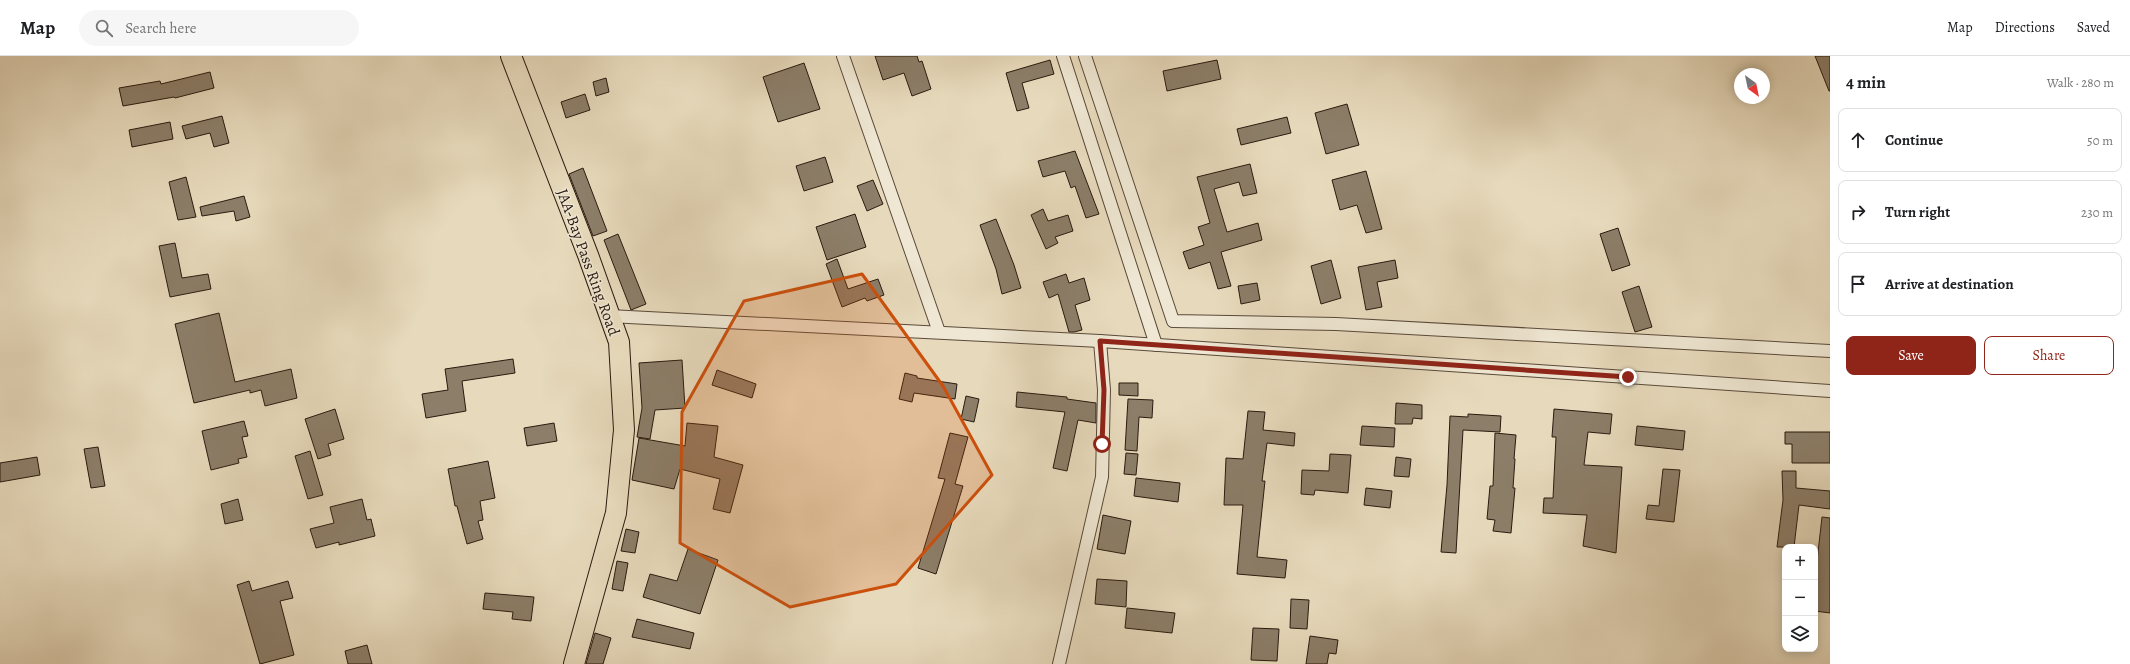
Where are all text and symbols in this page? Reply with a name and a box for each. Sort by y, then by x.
search box [79,10,359,46]
text: Map [20,15,55,41]
icon: search [93,17,115,39]
text: Search here [125,18,197,38]
text: Map [1947,18,1973,37]
text: Directions [1995,18,2055,37]
text: Saved [2077,18,2110,37]
north arrow [1734,68,1770,104]
text: 4 min [1846,71,1886,94]
text: Walk · 280 m [2047,74,2114,91]
icon: ahead [1847,129,1869,151]
text: Continue [1885,130,1943,150]
text: 50 m [2087,132,2113,149]
street label: JAA-Bay Pass Ring Road [551,186,625,339]
icon: right [1847,201,1869,223]
text: Turn right [1885,202,1950,222]
text: 230 m [2081,204,2113,221]
icon: arrive [1847,273,1869,295]
text: Arrive at destination [1885,274,2014,294]
button: Save [1846,336,1976,375]
button: Share [1984,336,2114,375]
route end [1619,368,1637,386]
route start [1093,435,1111,453]
map controls [1782,544,1818,652]
button: + [1782,544,1818,580]
button: − [1782,580,1818,616]
button: layers [1782,616,1818,652]

